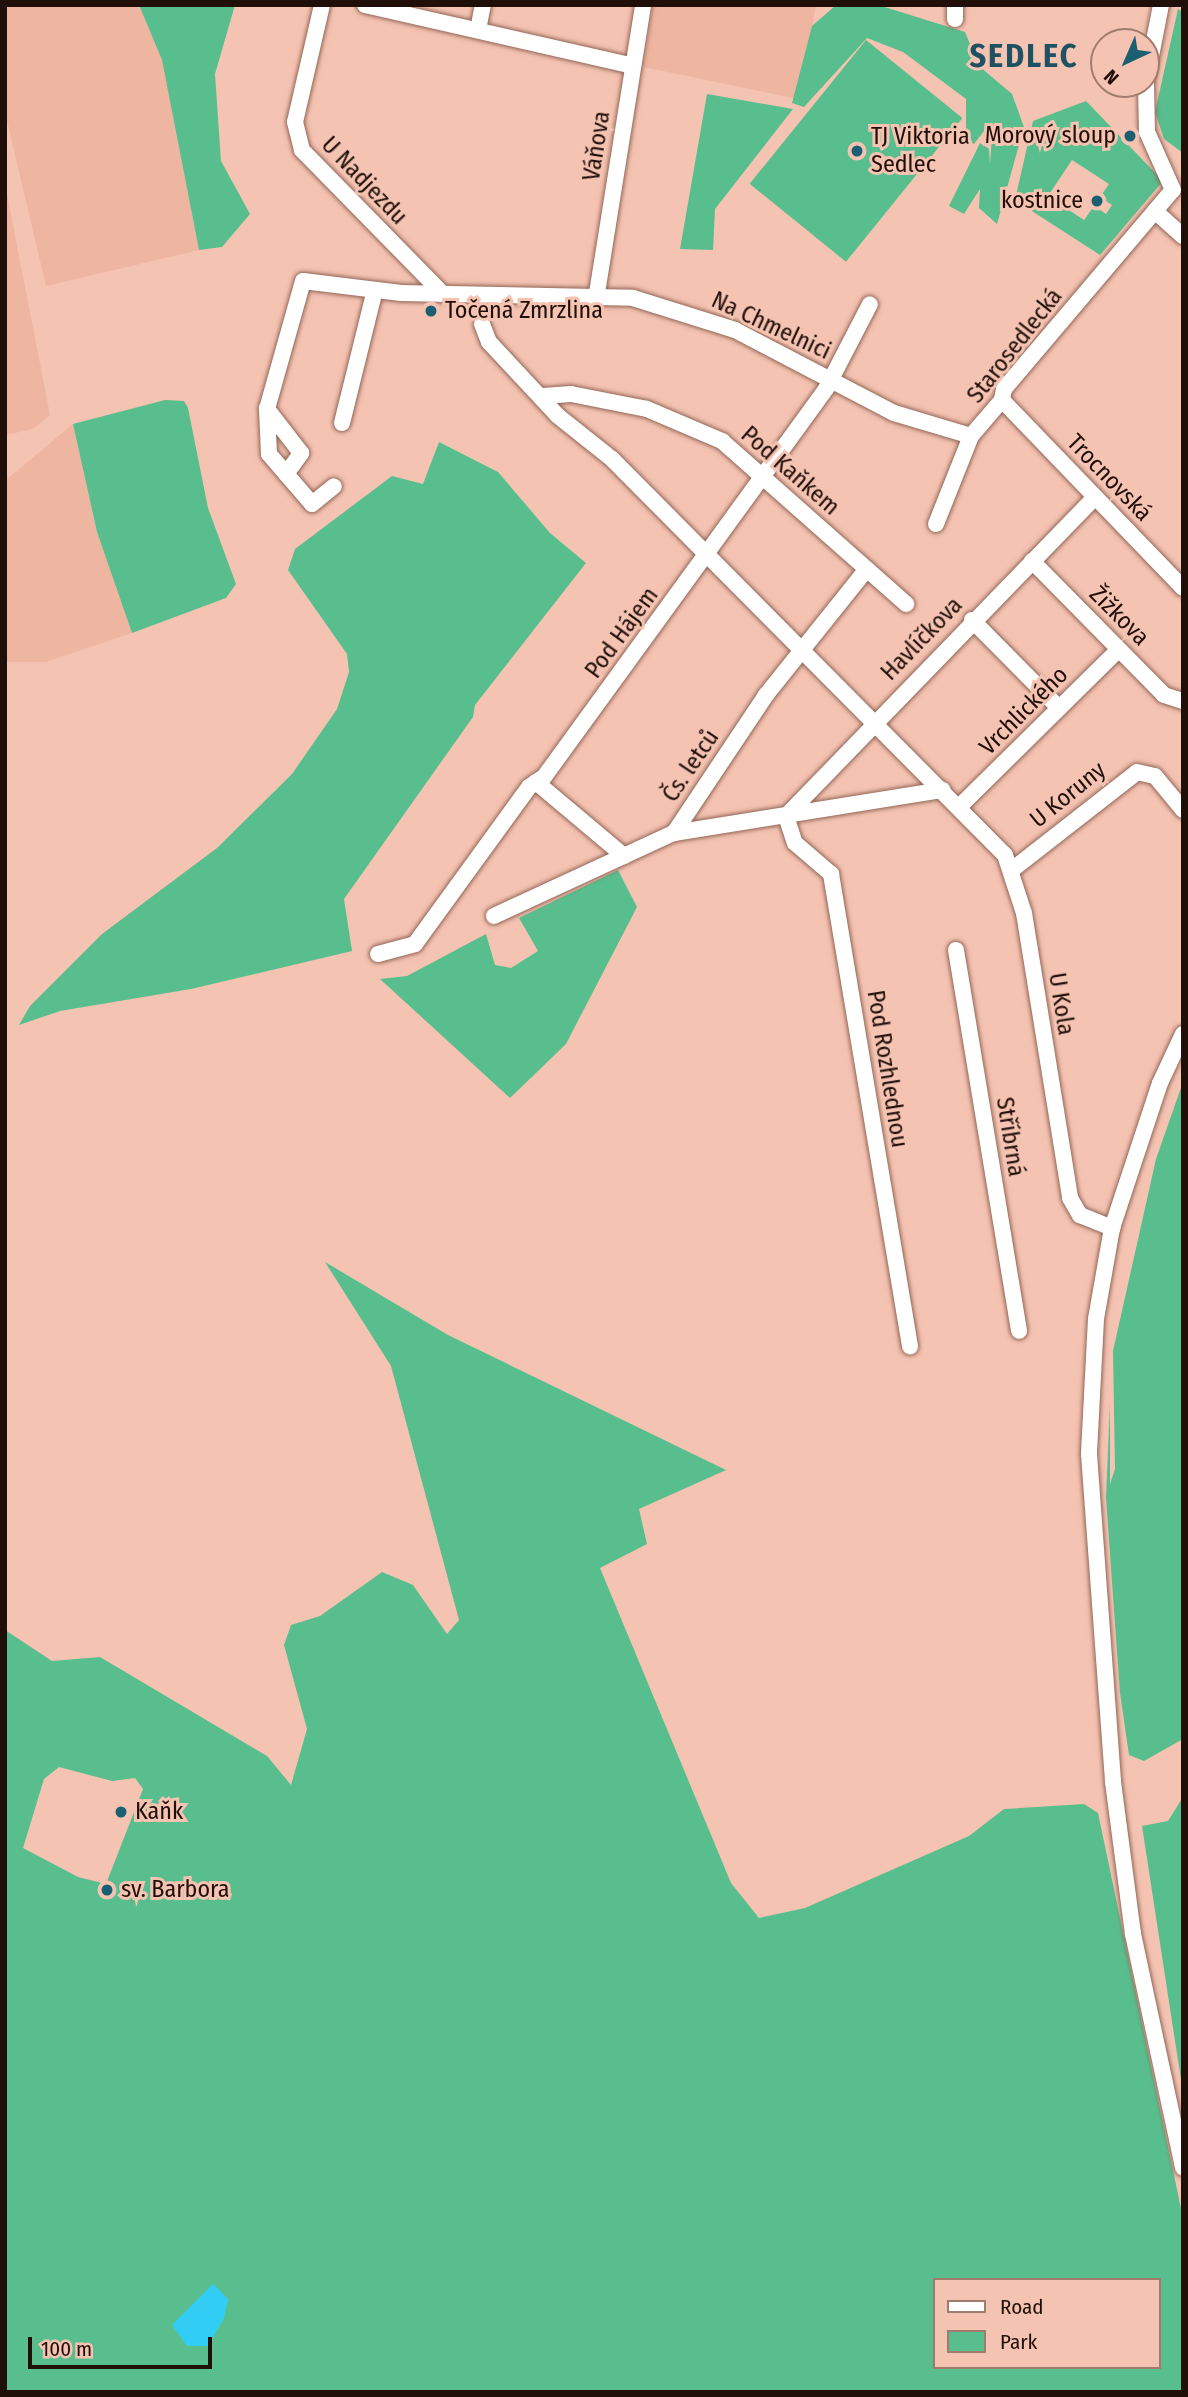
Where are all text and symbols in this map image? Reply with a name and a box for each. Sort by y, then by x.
north arrow [1090,28,1160,98]
district label: SEDLEC [970,37,1078,75]
text: N [1099,65,1124,89]
street label: Váňova [577,109,617,183]
place label: Morový sloup [985,122,1116,150]
place label: TJ Viktoria Sedlec [871,123,970,179]
marker: Morový sloup [1122,128,1138,144]
street label: U Nadjezdu [315,131,413,231]
marker: TJ Viktoria Sedlec [849,143,865,159]
place label: kostnice [1001,187,1083,215]
marker: kostnice [1089,193,1105,209]
street label: Starosedlecká [961,283,1069,409]
street label: Na Chmelnici [707,286,835,366]
place label: Točená Zmrzlina [445,297,603,325]
marker: Točená Zmrzlina [423,303,439,319]
street label: Pod Kaňkem [735,420,845,522]
street label: Trocnovská [1061,429,1157,527]
street label: Žižkova [1083,580,1155,652]
street label: Pod Hájem [579,582,665,684]
street label: Havlíčkova [875,591,969,687]
street label: Vrchlického [974,661,1074,761]
street label: Čs. letců [656,724,726,808]
street label: U Koruny [1024,756,1112,834]
street label: U Kola [1042,971,1080,1037]
street label: Pod Rozhlednou [860,988,914,1150]
street label: Stříbrná [990,1095,1030,1179]
place label: Kaňk [135,1798,183,1826]
marker: Kaňk [113,1804,129,1820]
place label: sv. Barbora [121,1876,229,1904]
marker: sv. Barbora [99,1882,115,1898]
legend [932,2278,1160,2369]
text: Road [1000,2294,1044,2320]
scale bar [32,2324,215,2368]
text: Park [1000,2329,1037,2355]
text: 100 m [41,2336,92,2362]

